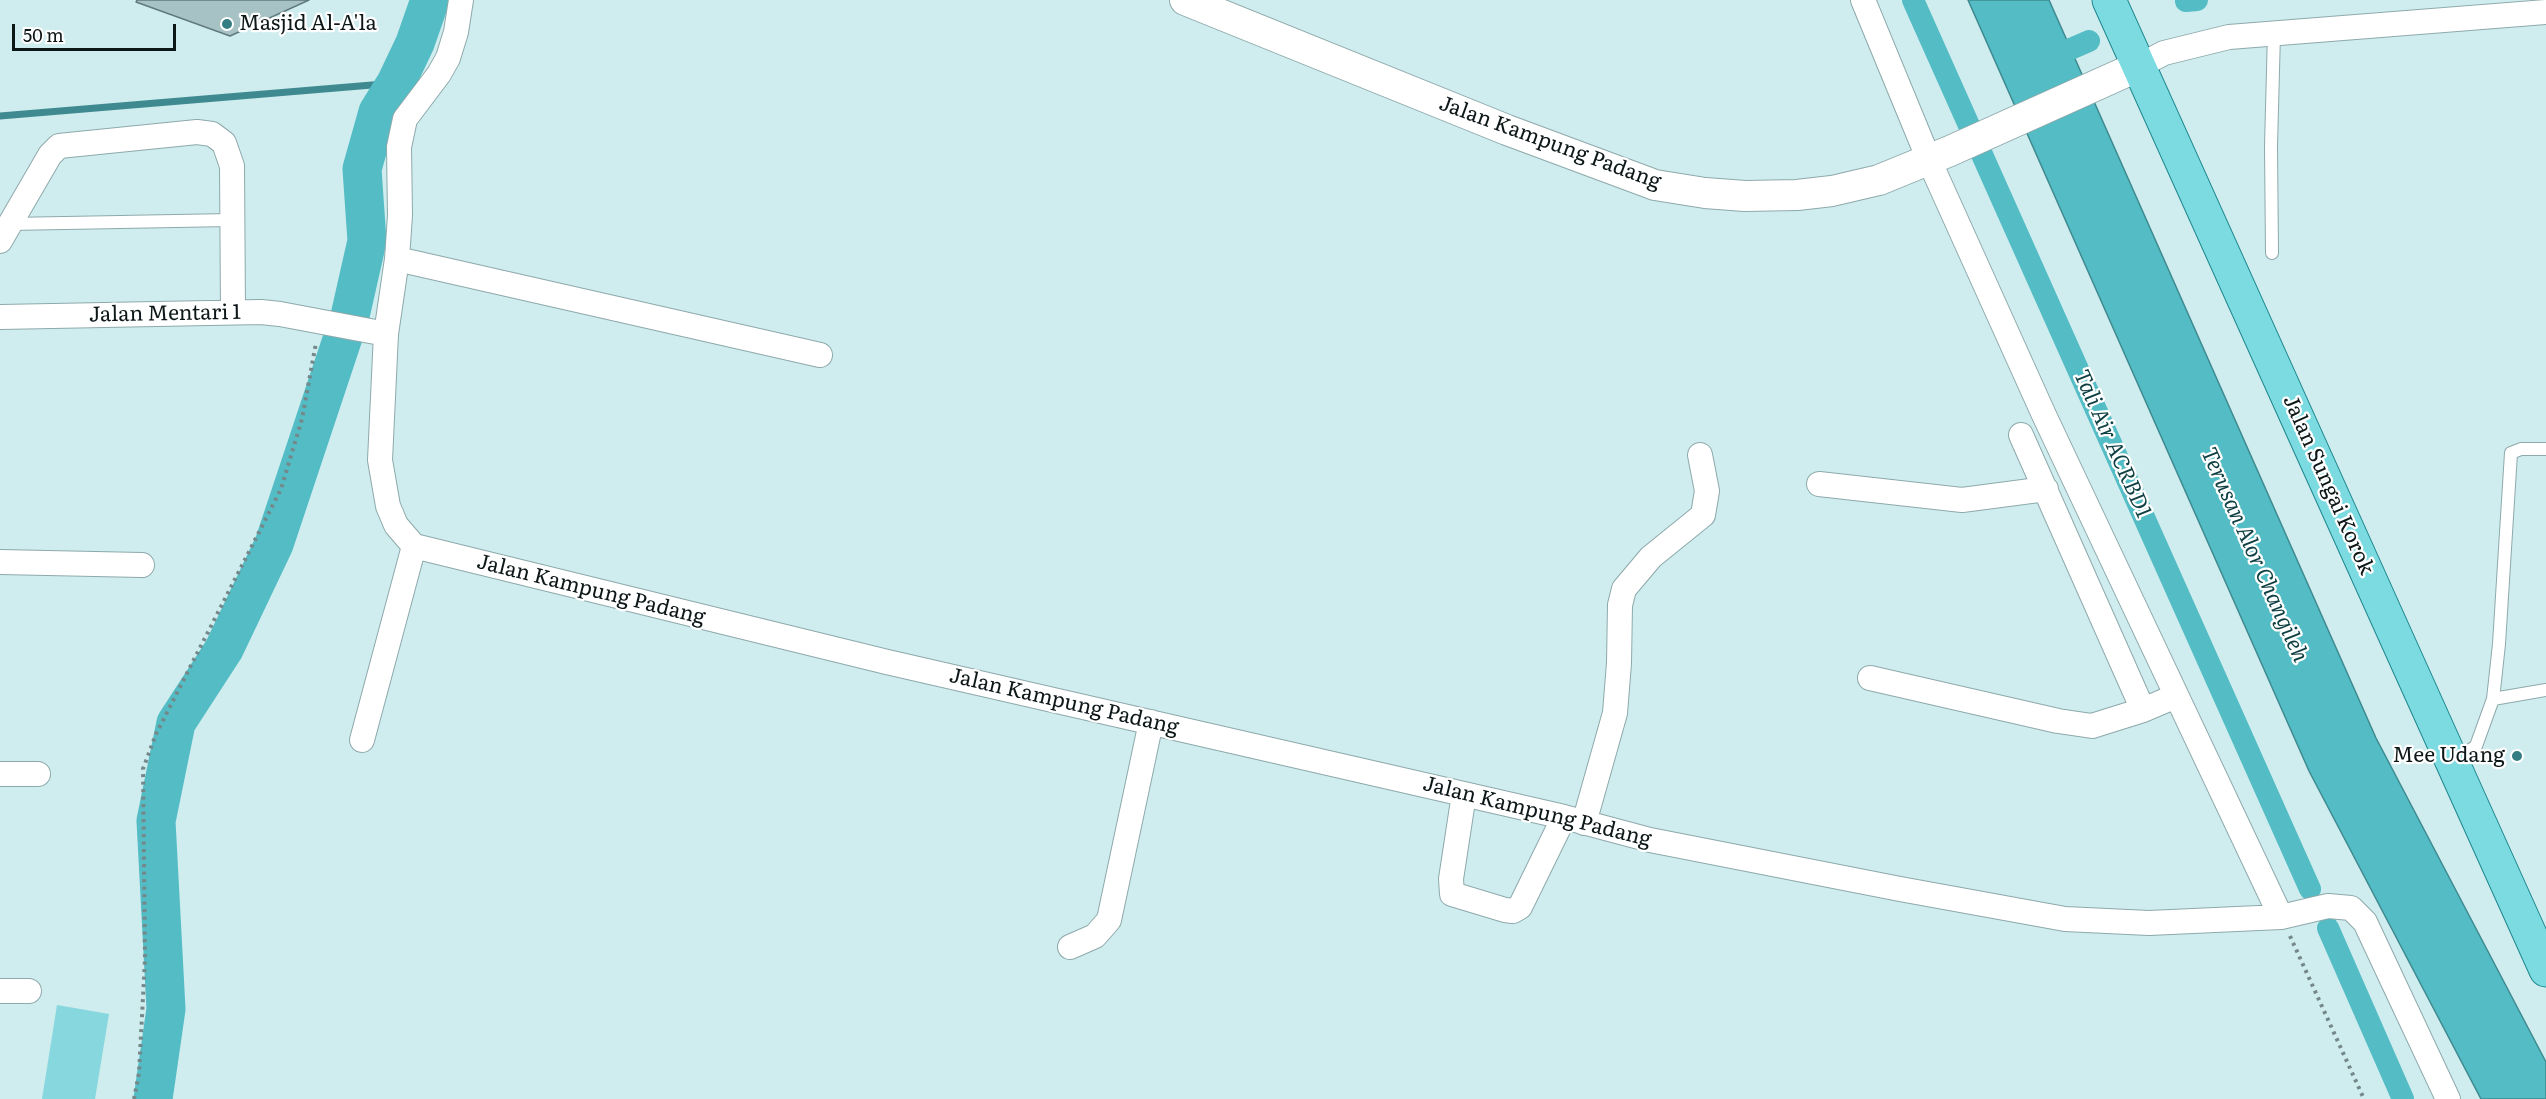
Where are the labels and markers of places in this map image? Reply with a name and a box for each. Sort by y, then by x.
place label: Masjid Al-A'la [239,11,377,37]
marker: Masjid Al-A'la [220,17,234,31]
place label: Mee Udang [2393,743,2505,769]
marker: Mee Udang [2510,749,2524,763]

